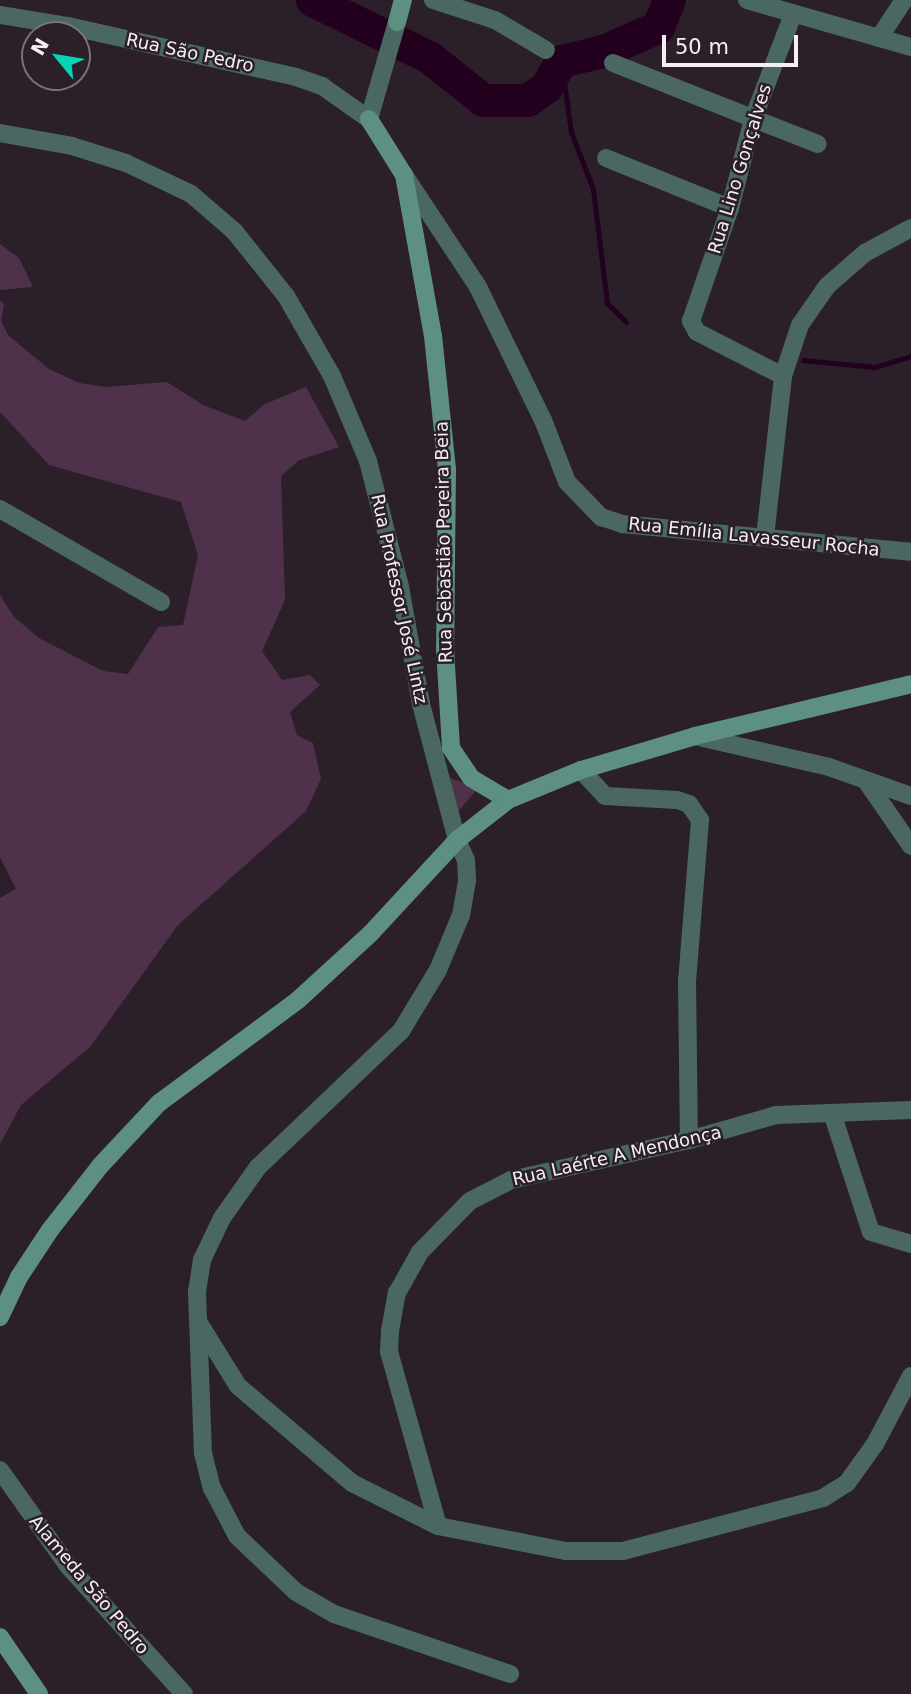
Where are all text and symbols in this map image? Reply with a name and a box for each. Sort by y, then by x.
north arrow [21,21,91,91]
scale bar [666,21,802,65]
street label: Rua São Pedro [124,29,256,77]
text: N [26,34,53,59]
text: 50 m [675,35,729,59]
street label: Rua Lino Gonçalves [704,81,776,257]
street label: Rua Sebastião Pereira Beia [431,421,457,663]
street label: Rua Professor José Lintz [366,492,432,706]
street label: Rua Emília Lavasseur Rocha [627,513,881,561]
street label: Rua Laérte A Mendonça [510,1121,724,1191]
street label: Alameda São Pedro [24,1511,154,1659]

